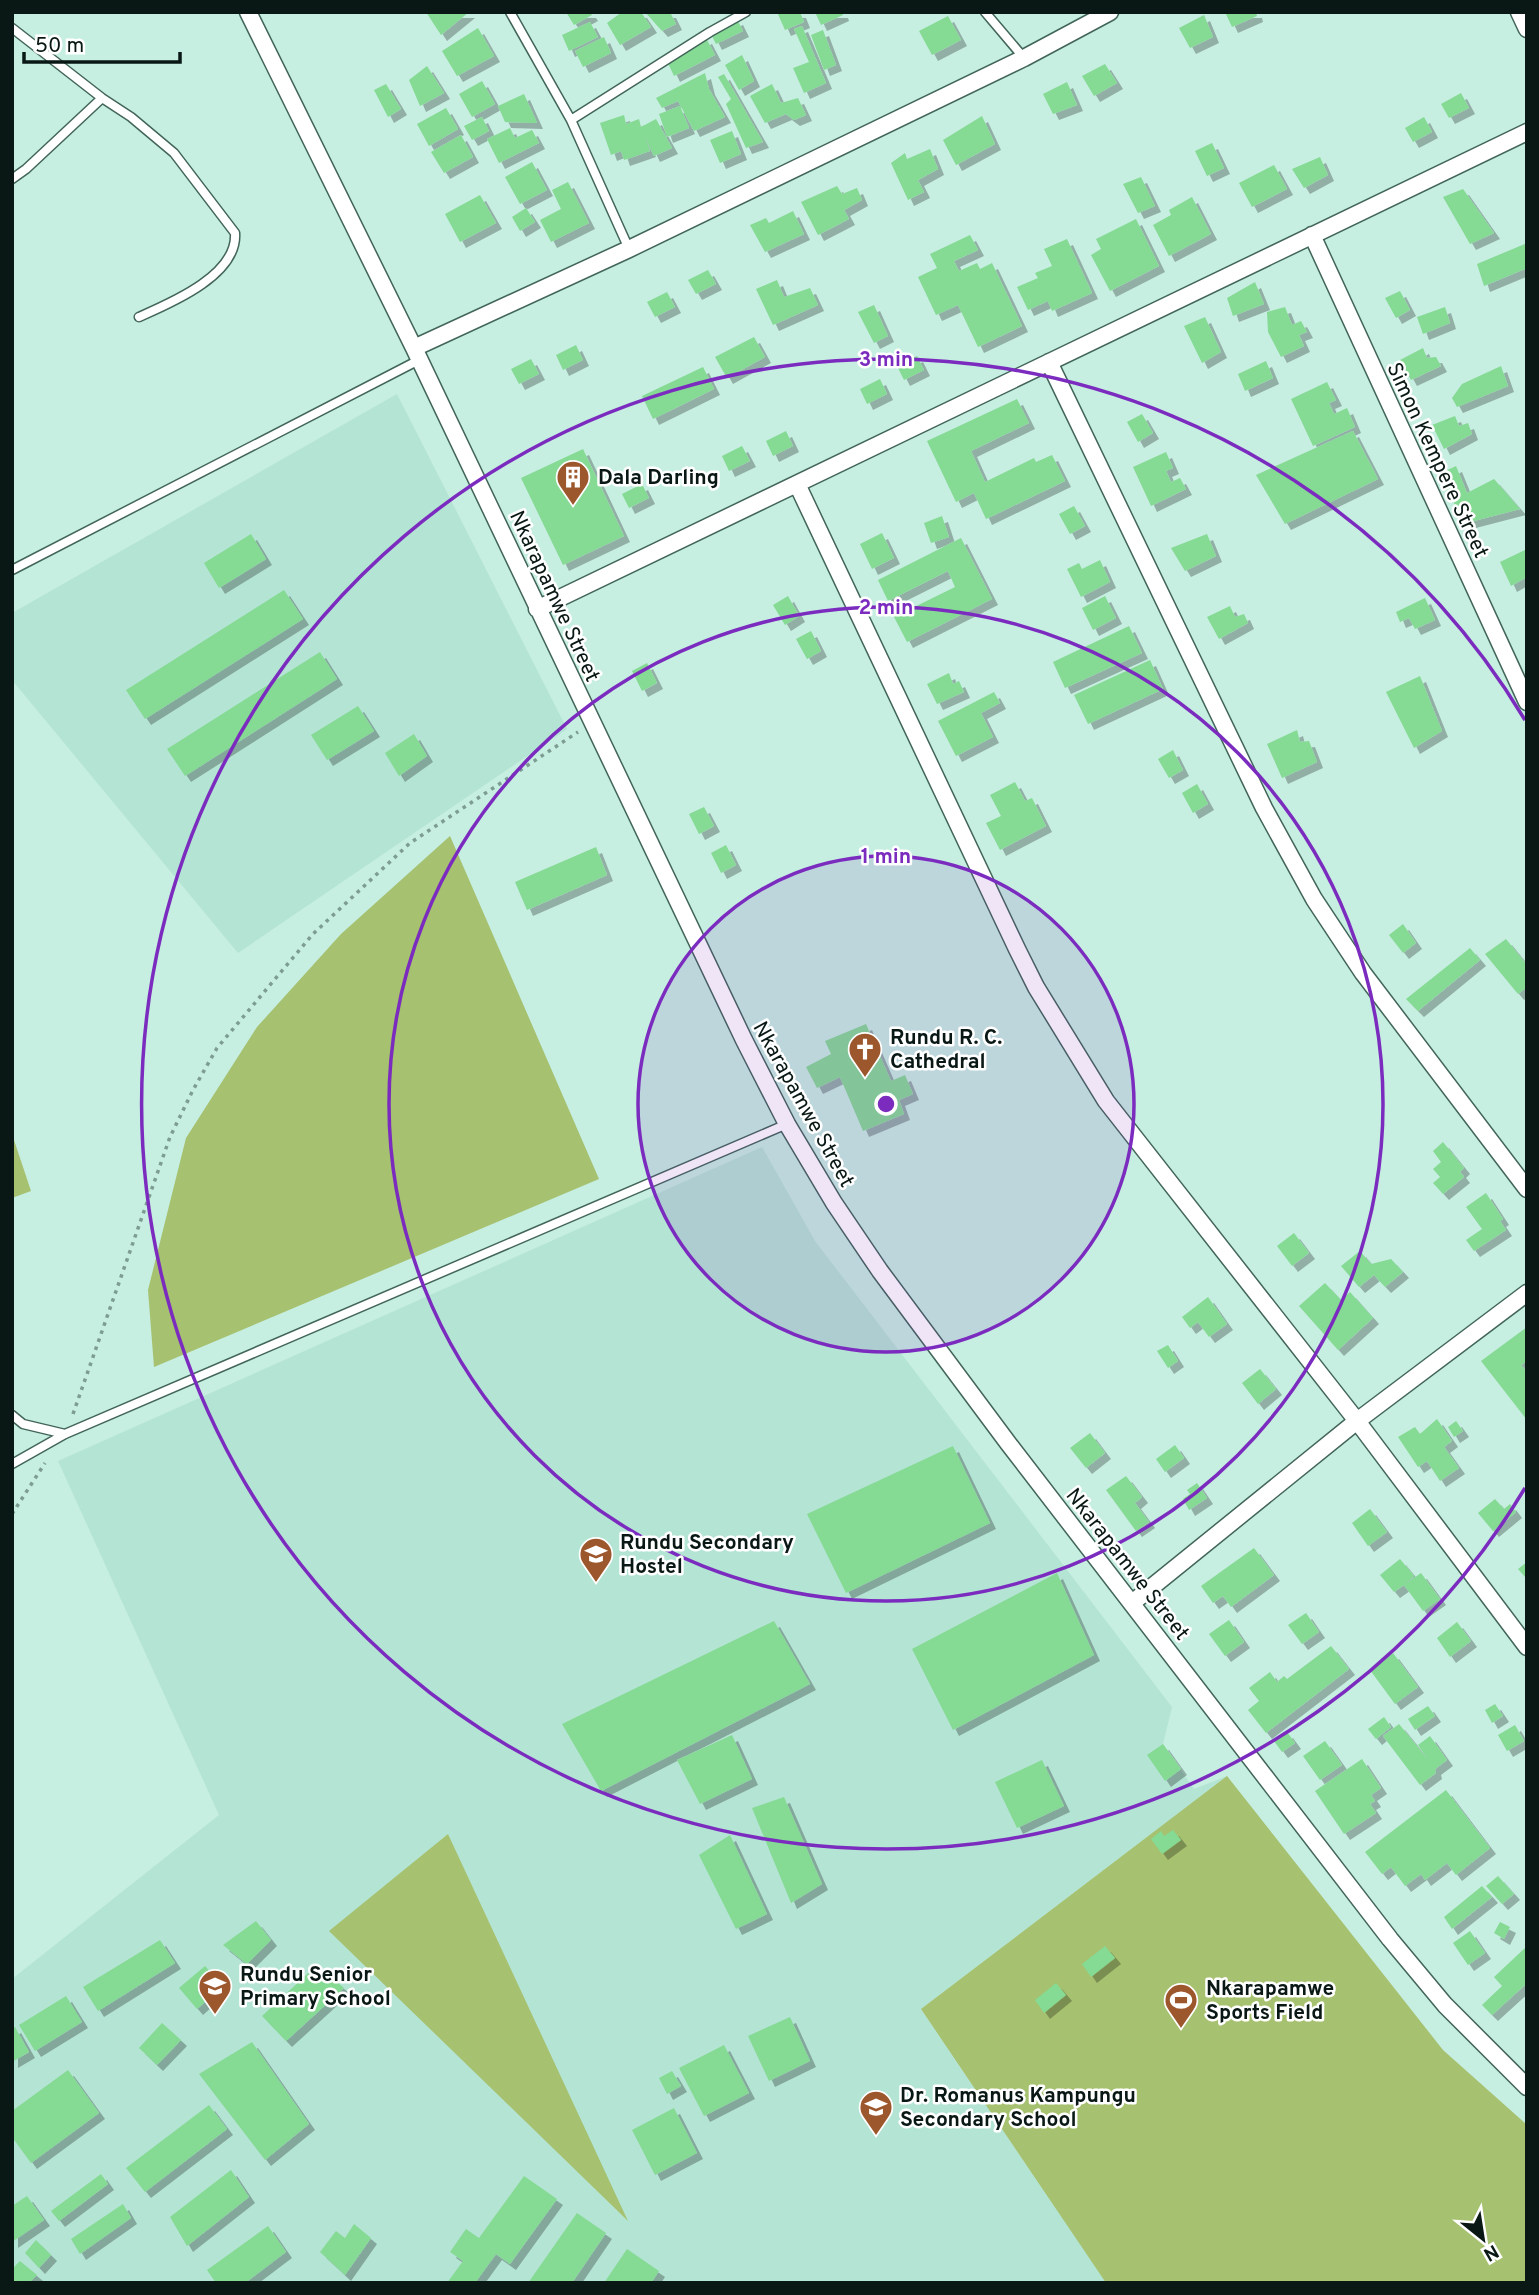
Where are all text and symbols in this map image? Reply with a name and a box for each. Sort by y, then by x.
scale bar [24,21,180,65]
text: 50 m [35,33,84,60]
text: 3 min [859,347,913,374]
street label: Simon Kempere Street [1379,359,1494,563]
building icon: Dala Darling [554,458,592,507]
place label: Dala Darling [598,465,719,492]
street label: Nkarapamwe Street [502,507,605,687]
text: 2 min [859,595,913,622]
text: 1 min [861,844,911,871]
street label: Nkarapamwe Street [746,1017,860,1193]
place label: Rundu R. C. Cathedral [890,1025,1002,1076]
church icon: Rundu R. C. Cathedral [846,1030,884,1079]
centre of rings [874,1092,898,1116]
street label: Nkarapamwe Street [1059,1483,1195,1646]
place label: Rundu Secondary Hostel [620,1530,794,1581]
school or university icon: Rundu Secondary Hostel [577,1535,615,1584]
place label: Rundu Senior Primary School [240,1962,391,2013]
school or university icon: Rundu Senior Primary School [196,1967,234,2016]
place label: Nkarapamwe Sports Field [1206,1976,1334,2027]
sports icon: Nkarapamwe Sports Field [1162,1981,1200,2030]
place label: Dr. Romanus Kampungu Secondary School [900,2083,1136,2134]
school or university icon: Dr. Romanus Kampungu Secondary School [857,2088,895,2137]
north arrow [1448,2204,1518,2274]
text: N [1479,2238,1502,2266]

